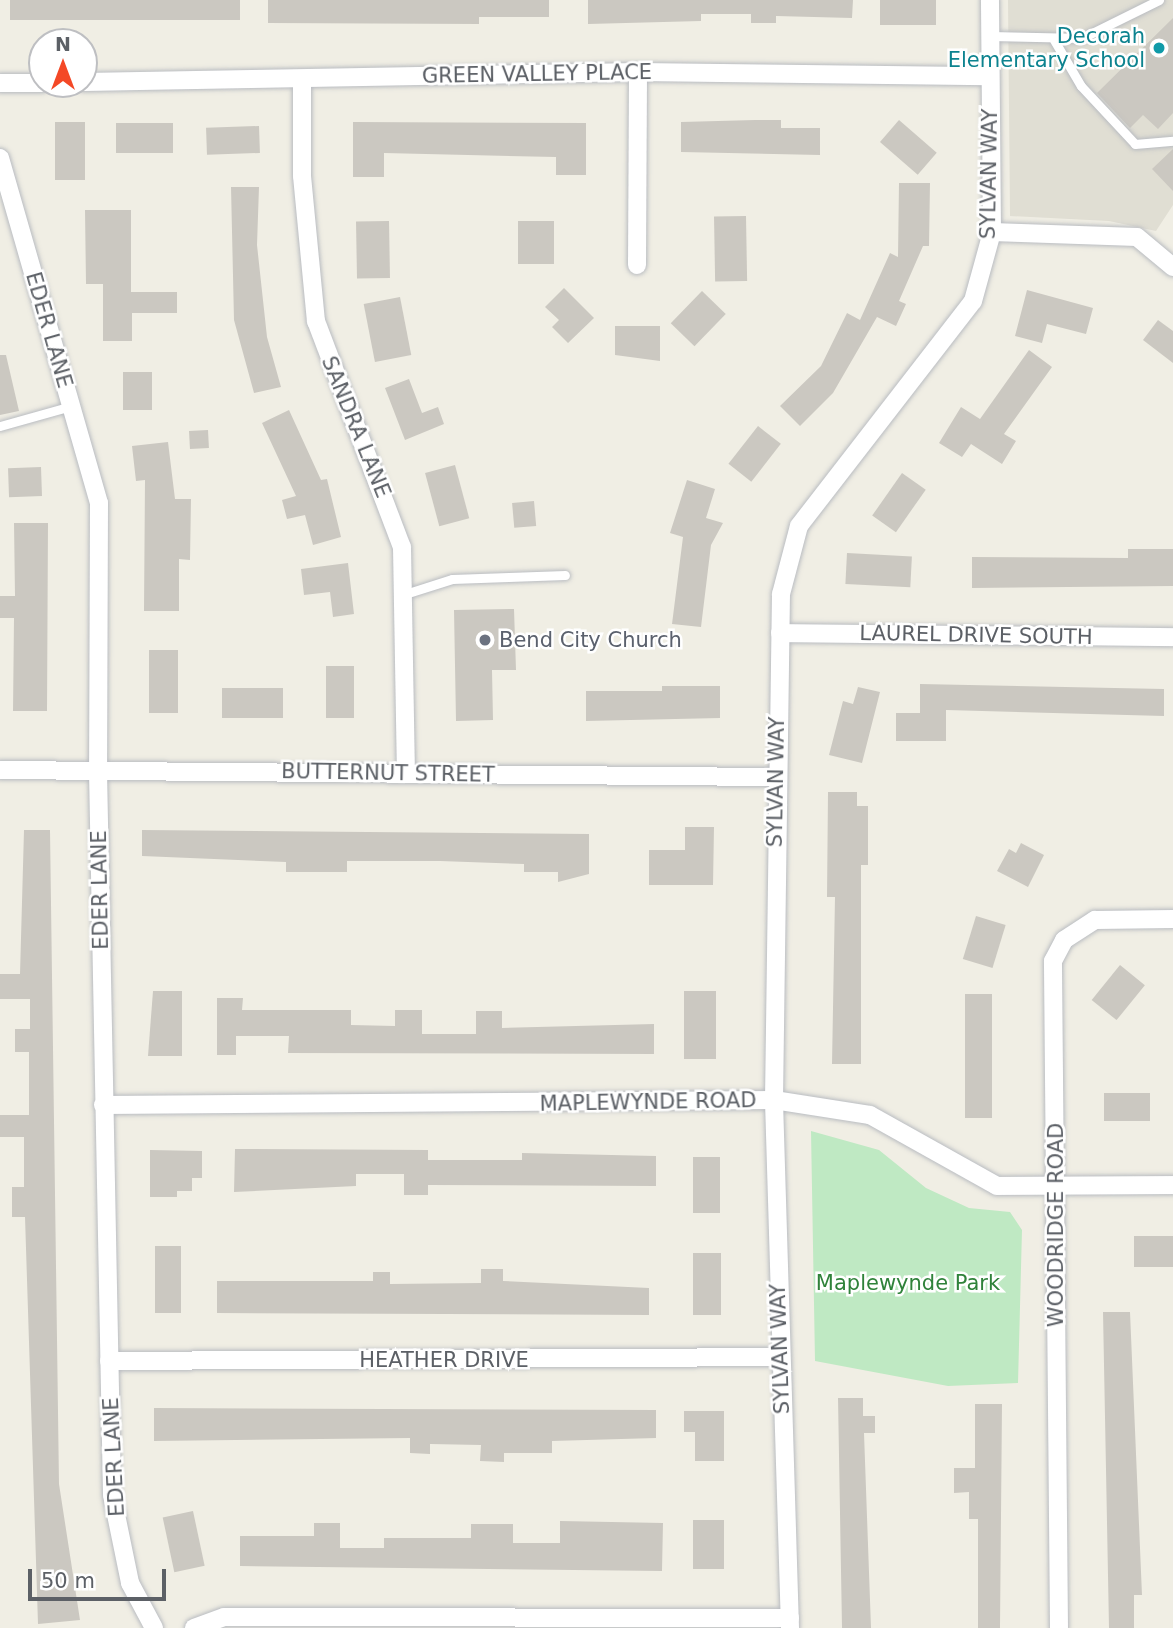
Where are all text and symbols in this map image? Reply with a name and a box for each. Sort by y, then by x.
place label: Decorah Elementary School [948,23,1145,73]
north arrow [28,28,98,98]
text: N [55,33,71,55]
marker: Decorah Elementary School [1151,40,1167,56]
street label: GREEN VALLEY PLACE [422,59,652,89]
street label: SYLVAN WAY [975,109,1003,239]
street label: EDER LANE [20,269,78,391]
street label: SANDRA LANE [316,353,396,501]
street label: LAUREL DRIVE SOUTH [859,620,1093,650]
place label: Bend City Church [499,627,682,653]
marker: Bend City Church [477,632,493,648]
street label: SYLVAN WAY [762,717,790,847]
street label: BUTTERNUT STREET [281,759,495,787]
street label: EDER LANE [86,830,114,950]
street label: MAPLEWYNDE ROAD [539,1088,757,1116]
street label: WOODRIDGE ROAD [1043,1123,1069,1327]
park label: Maplewynde Park [816,1270,1000,1296]
street label: SYLVAN WAY [765,1283,795,1415]
street label: HEATHER DRIVE [359,1347,529,1373]
street label: EDER LANE [98,1397,130,1517]
scale bar [32,1554,170,1598]
text: 50 m [41,1569,95,1593]

